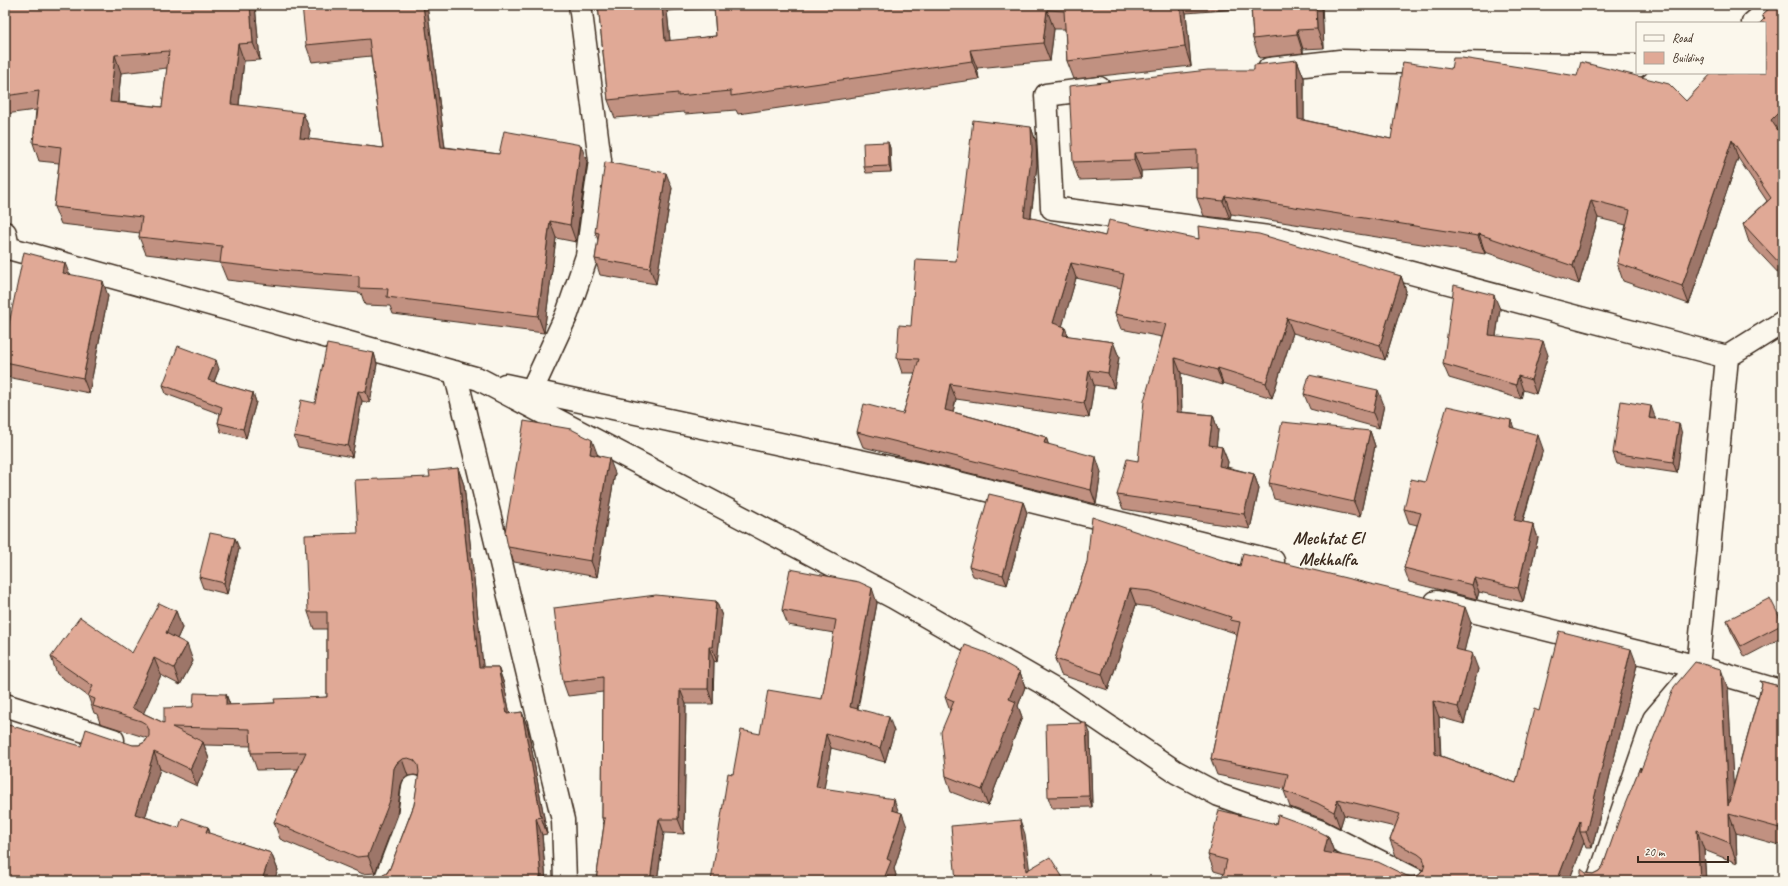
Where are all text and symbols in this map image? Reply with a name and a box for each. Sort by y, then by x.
legend [1636,22,1766,74]
text: Road [1672,30,1694,46]
text: Building [1672,50,1704,66]
district label: Mechtat El Mekhalfa [1293,527,1367,570]
scale bar [1638,838,1728,864]
text: 20 m [1644,844,1666,860]

